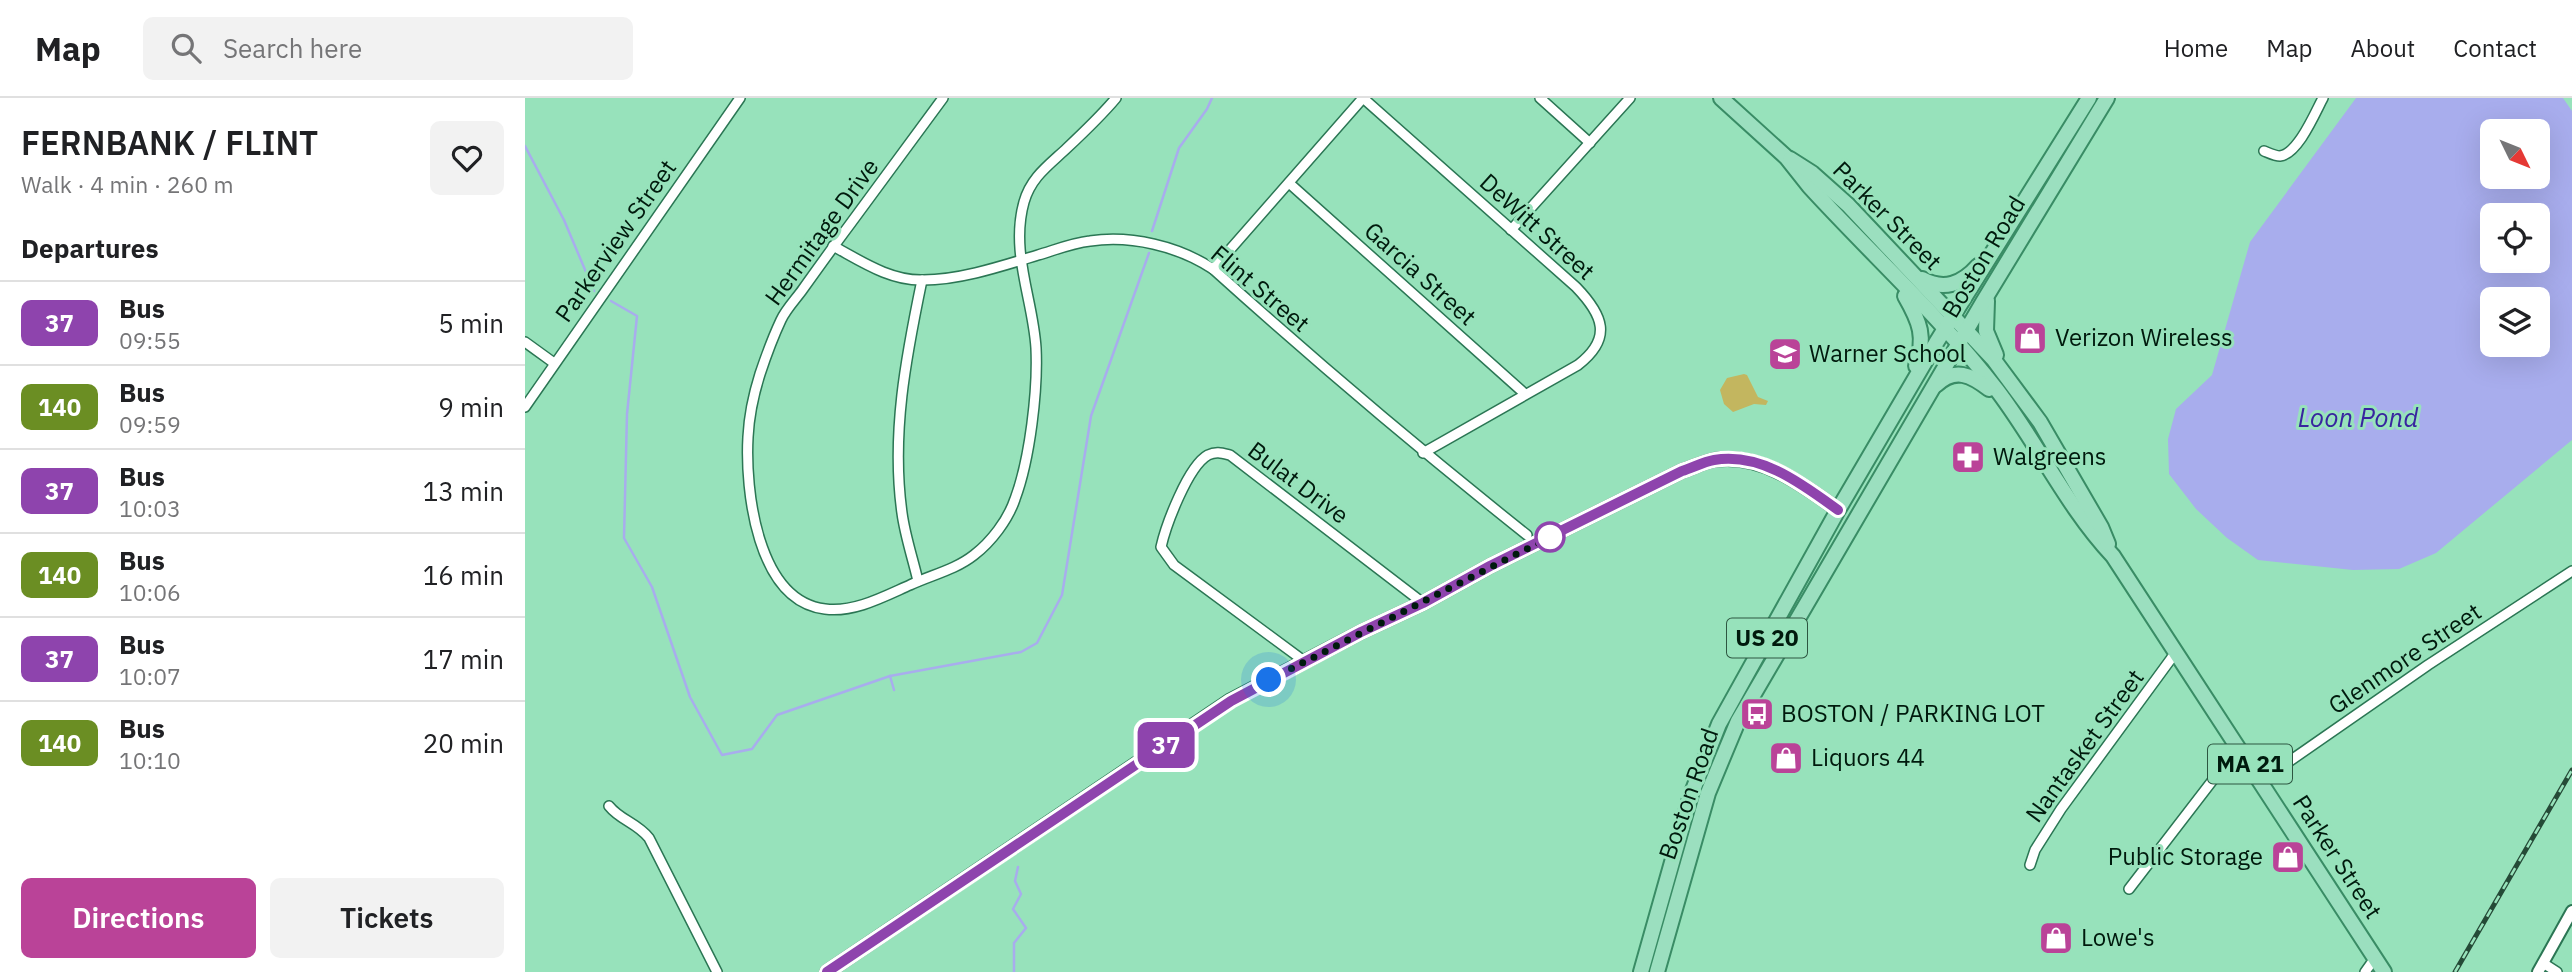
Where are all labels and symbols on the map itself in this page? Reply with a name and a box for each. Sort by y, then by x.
north arrow [2480,119,2550,189]
street label: Hermitage Drive [757,152,885,311]
street label: Parkerview Street [547,153,683,328]
street label: Parker Street [1826,154,1949,277]
street label: DeWitt Street [1473,166,1602,286]
street label: Boston Road [1934,190,2032,323]
street label: Garcia Street [1358,214,1484,332]
street label: Flint Street [1205,238,1317,339]
shop icon: Verizon Wireless [2011,319,2049,357]
place label: Verizon Wireless [2055,321,2233,353]
school or university icon: Warner School [1766,335,1804,373]
place label: Warner School [1809,337,1966,369]
water label: Loon Pond [2298,400,2419,434]
street label: Bulat Drive [1242,434,1356,531]
pharmacy icon: Walgreens [1949,438,1987,476]
place label: Walgreens [1993,440,2107,472]
unlabelled marker [1535,522,1565,552]
street label: Glenmore Street [2322,595,2487,721]
road number: US 20 [1727,618,1807,658]
your location [1251,662,1286,697]
street label: Nantasket Street [2018,663,2151,828]
bus stop icon: BOSTON / PARKING LOT [1738,695,1776,733]
place label: BOSTON / PARKING LOT [1781,697,2045,729]
line badge: 37 [1135,722,1197,768]
street label: Boston Road [1651,724,1725,864]
shop icon: Liquors 44 [1767,739,1805,777]
place label: Liquors 44 [1811,741,1925,773]
road number: MA 21 [2208,744,2292,784]
street label: Parker Street [2286,788,2390,925]
shop icon: Public Storage [2269,838,2307,876]
place label: Public Storage [2108,840,2263,872]
shop icon: Lowe's [2037,919,2075,957]
place label: Lowe's [2081,921,2155,953]

